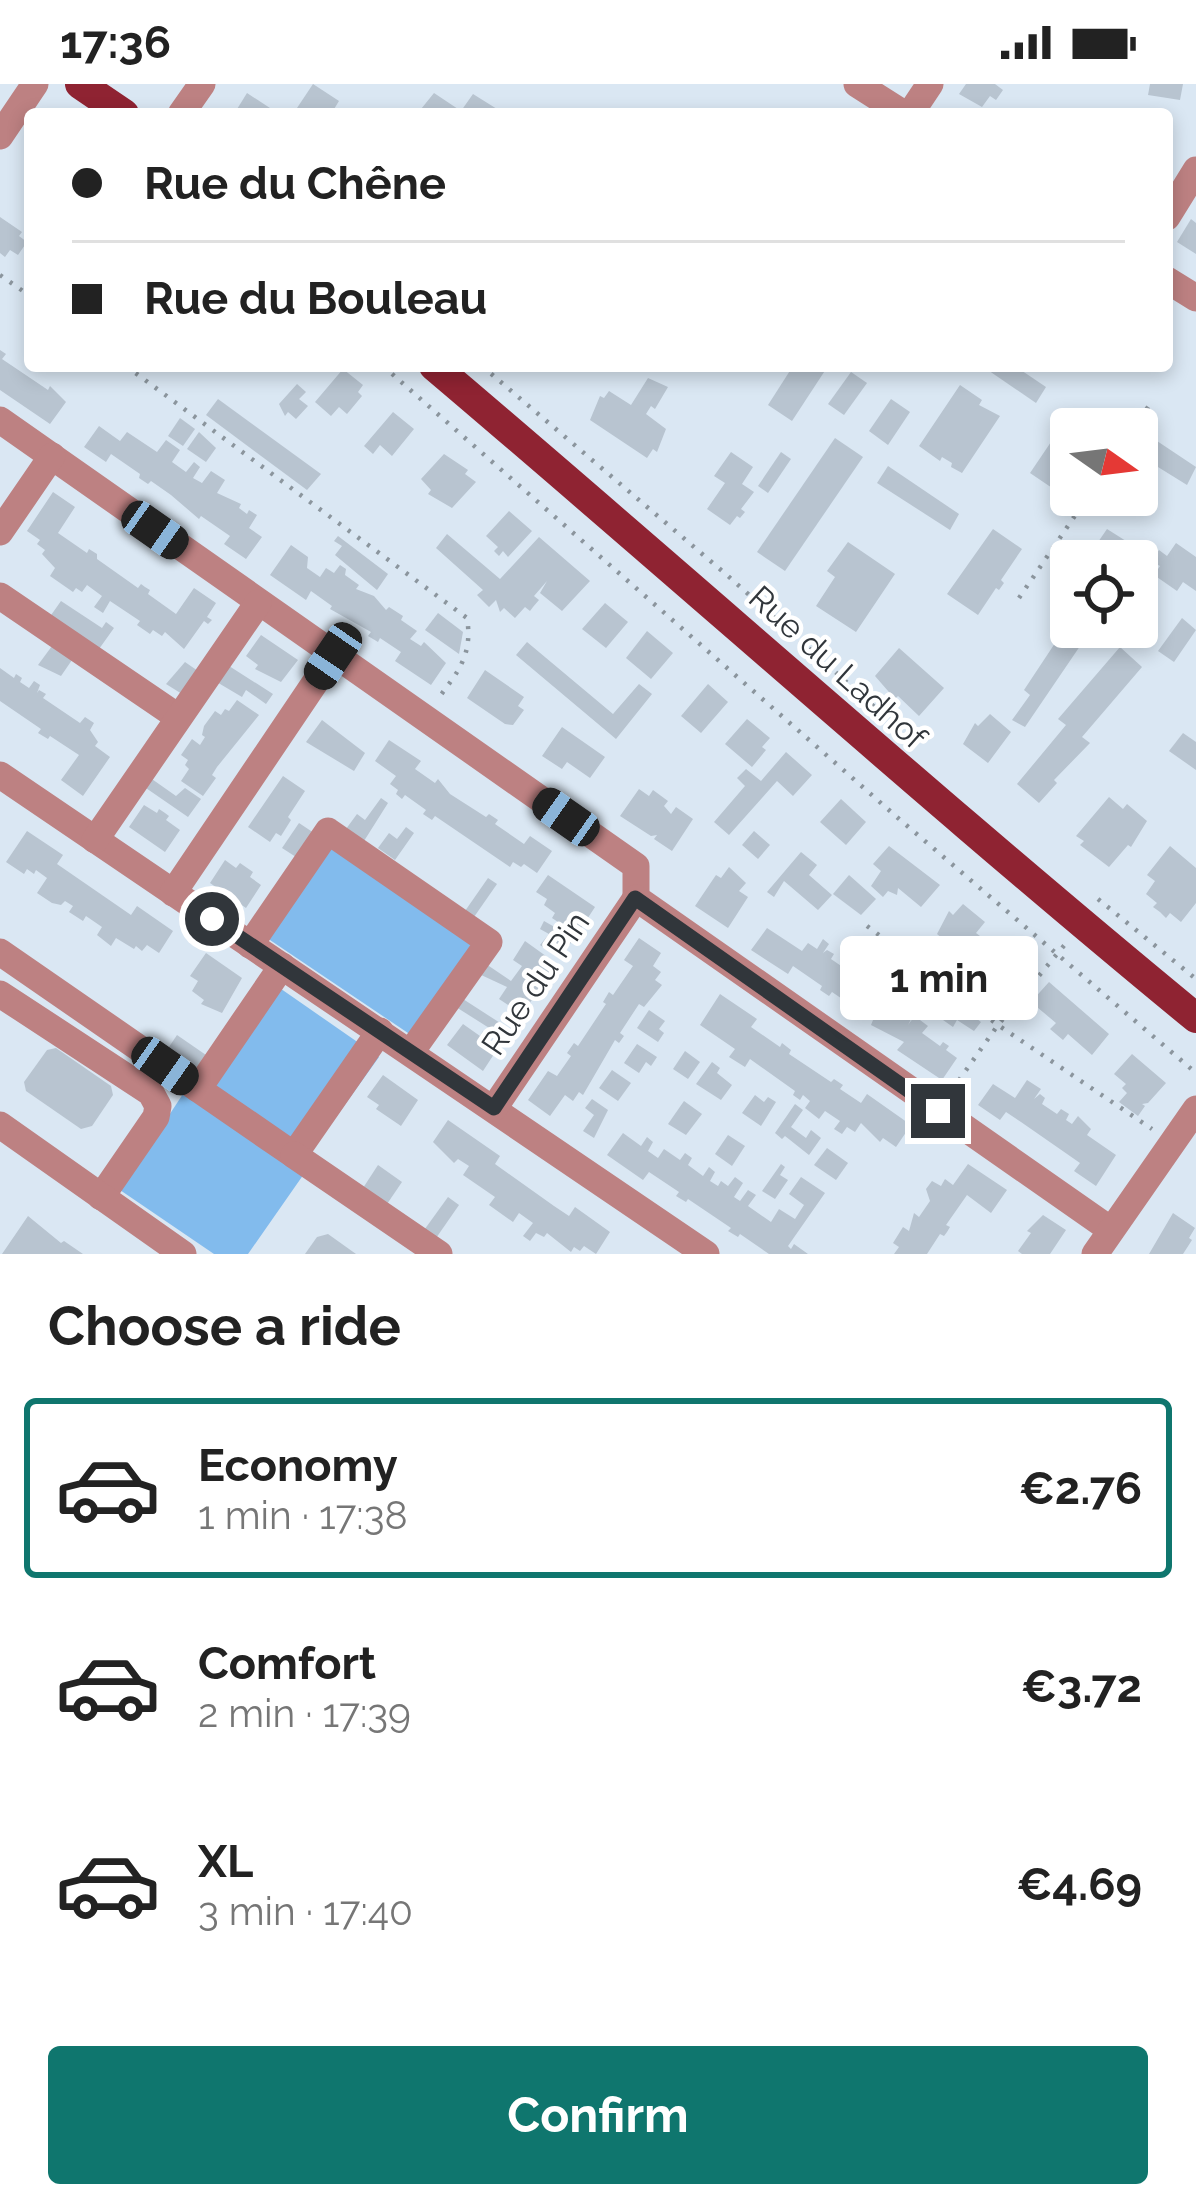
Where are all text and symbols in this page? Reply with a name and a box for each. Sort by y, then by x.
text: 17:36 [60,16,171,69]
text: Rue du Chêne [144,157,446,210]
text: Rue du Bouleau [144,272,487,325]
north arrow [1050,408,1158,516]
map controls [1050,408,1158,648]
car [115,495,195,565]
button: locate [1050,540,1158,648]
street label: Rue du Ladhof [741,578,935,758]
car [298,616,368,696]
car [526,782,606,852]
route start [185,892,239,946]
street label: Rue du Pin [473,904,597,1062]
callout: 1 min [839,937,1037,1021]
text: 1 min [890,955,988,1001]
car [125,1031,205,1101]
route end [911,1084,965,1138]
text: Choose a ride [48,1294,401,1358]
icon: car [54,1434,162,1542]
text: Economy [198,1439,398,1492]
text: €2.76 [1019,1462,1142,1515]
text: 1 min · 17:38 [198,1492,408,1538]
icon: car [54,1632,162,1740]
text: Comfort [198,1637,376,1690]
text: €3.72 [1021,1660,1142,1713]
text: 2 min · 17:39 [198,1690,411,1736]
icon: car [54,1830,162,1938]
text: XL [198,1835,253,1888]
text: €4.69 [1016,1858,1142,1911]
text: 3 min · 17:40 [198,1888,413,1934]
button: Confirm [48,2046,1148,2184]

